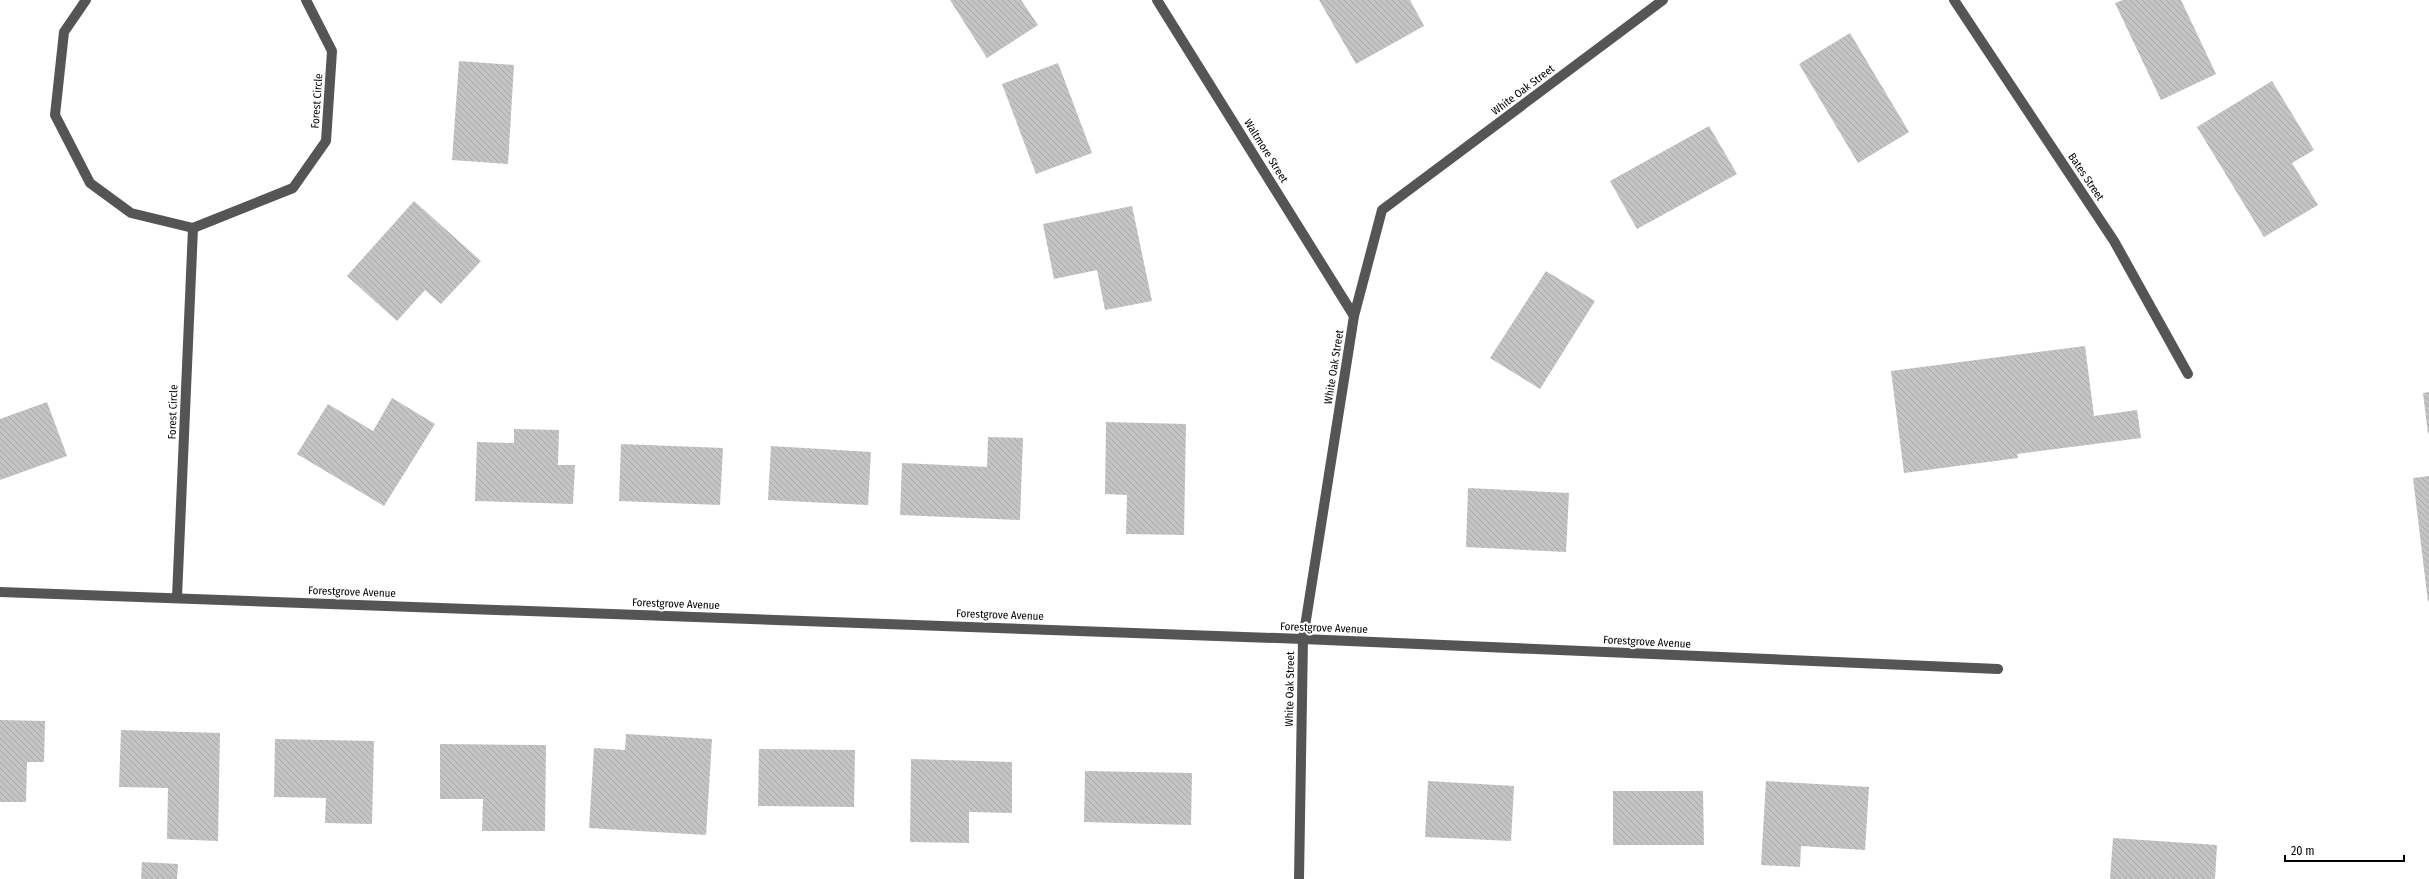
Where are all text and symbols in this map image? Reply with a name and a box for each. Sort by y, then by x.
street label: White Oak Street [1489,62,1557,118]
street label: Forest Circle [309,73,325,129]
street label: Waltmore Street [1241,117,1291,186]
street label: Bates Street [2065,151,2107,204]
street label: White Oak Street [1322,328,1346,405]
street label: Forest Circle [166,384,180,440]
street label: Forestgrove Avenue [308,584,396,600]
street label: Forestgrove Avenue [632,596,720,612]
street label: Forestgrove Avenue [956,607,1044,623]
street label: Forestgrove Avenue [1280,620,1368,636]
street label: Forestgrove Avenue [1603,633,1691,651]
street label: White Oak Street [1283,651,1297,727]
scale bar [2285,837,2404,863]
text: 20 m [2291,844,2315,858]

